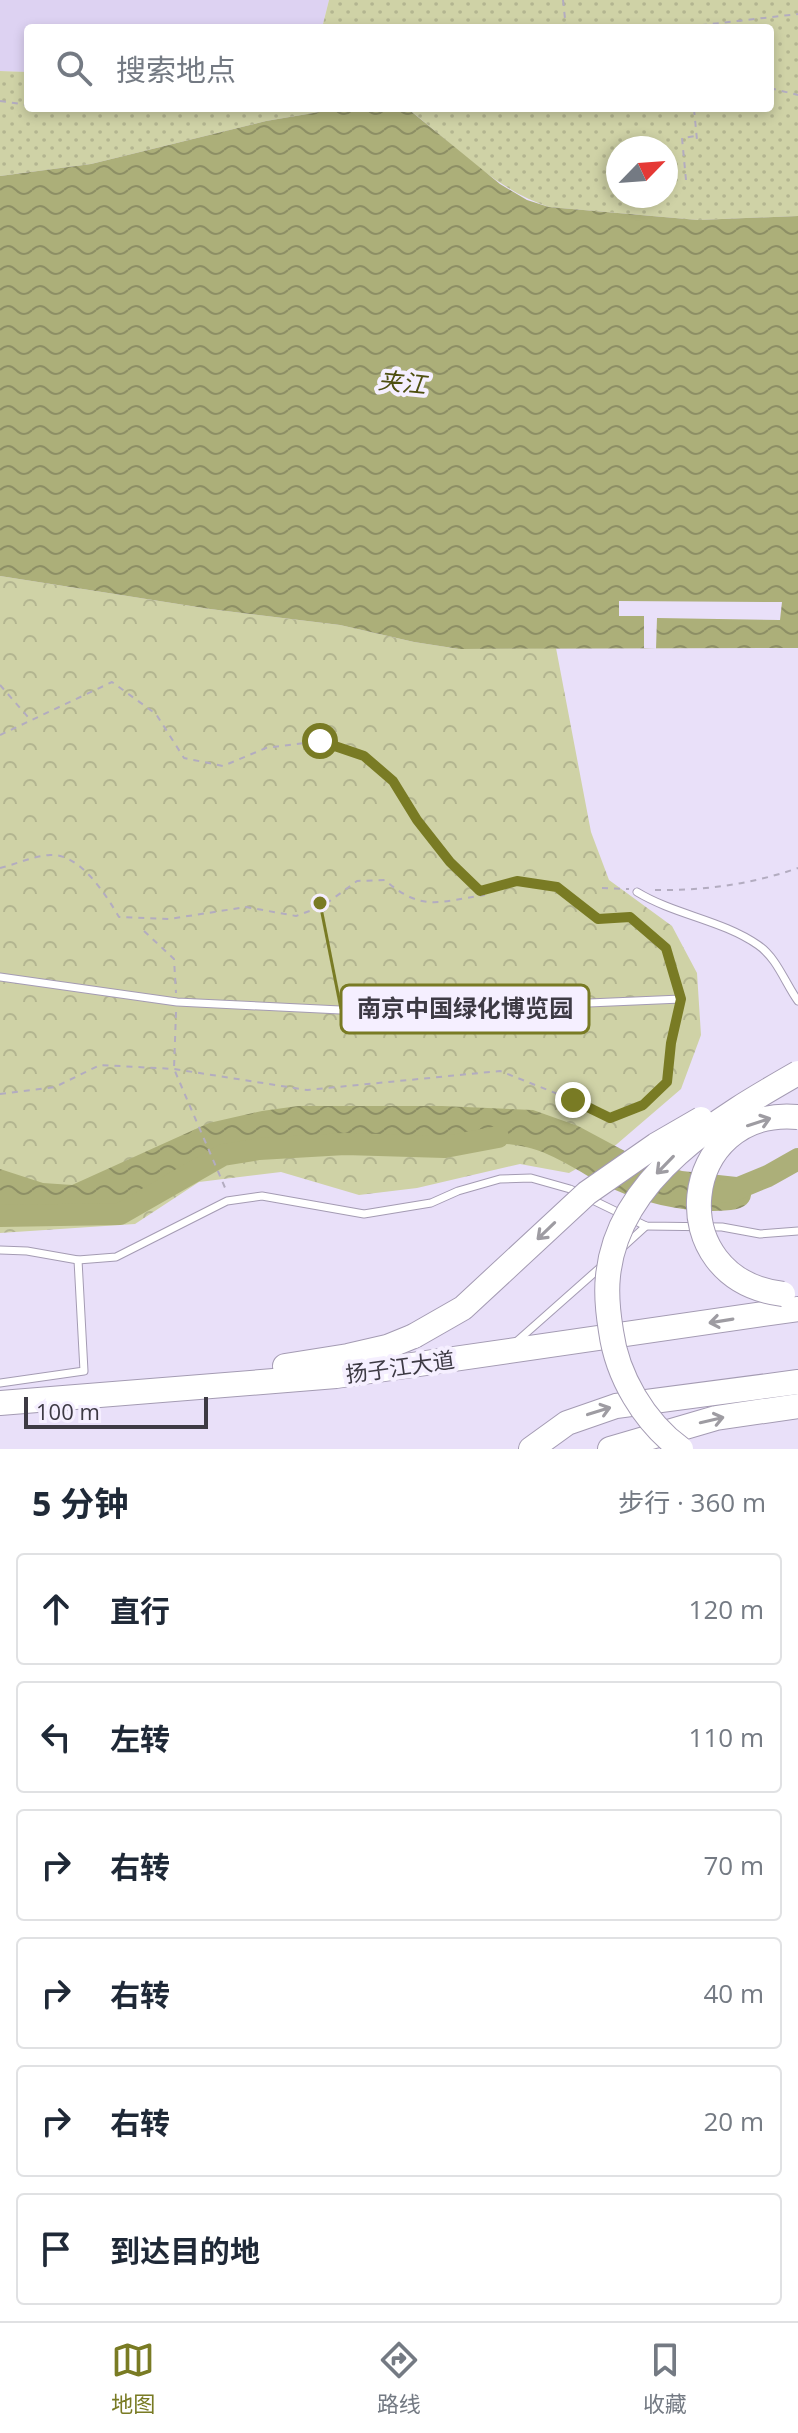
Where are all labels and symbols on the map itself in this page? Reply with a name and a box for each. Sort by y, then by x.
north arrow [606,136,678,208]
water label: 夹江 [377,363,431,401]
route start [302,723,338,759]
callout: 南京中国绿化博览园 [341,985,589,1033]
text: 南京中国绿化博览园 [357,991,573,1024]
route end [555,1082,591,1118]
one-way arrow [746,1113,771,1128]
one-way arrow [656,1155,675,1175]
one-way arrow [536,1221,556,1240]
one-way arrow [709,1314,734,1329]
street label: 扬子江大道 [343,1344,456,1389]
scale bar [24,1393,208,1429]
one-way arrow [586,1403,611,1418]
one-way arrow [699,1412,725,1427]

